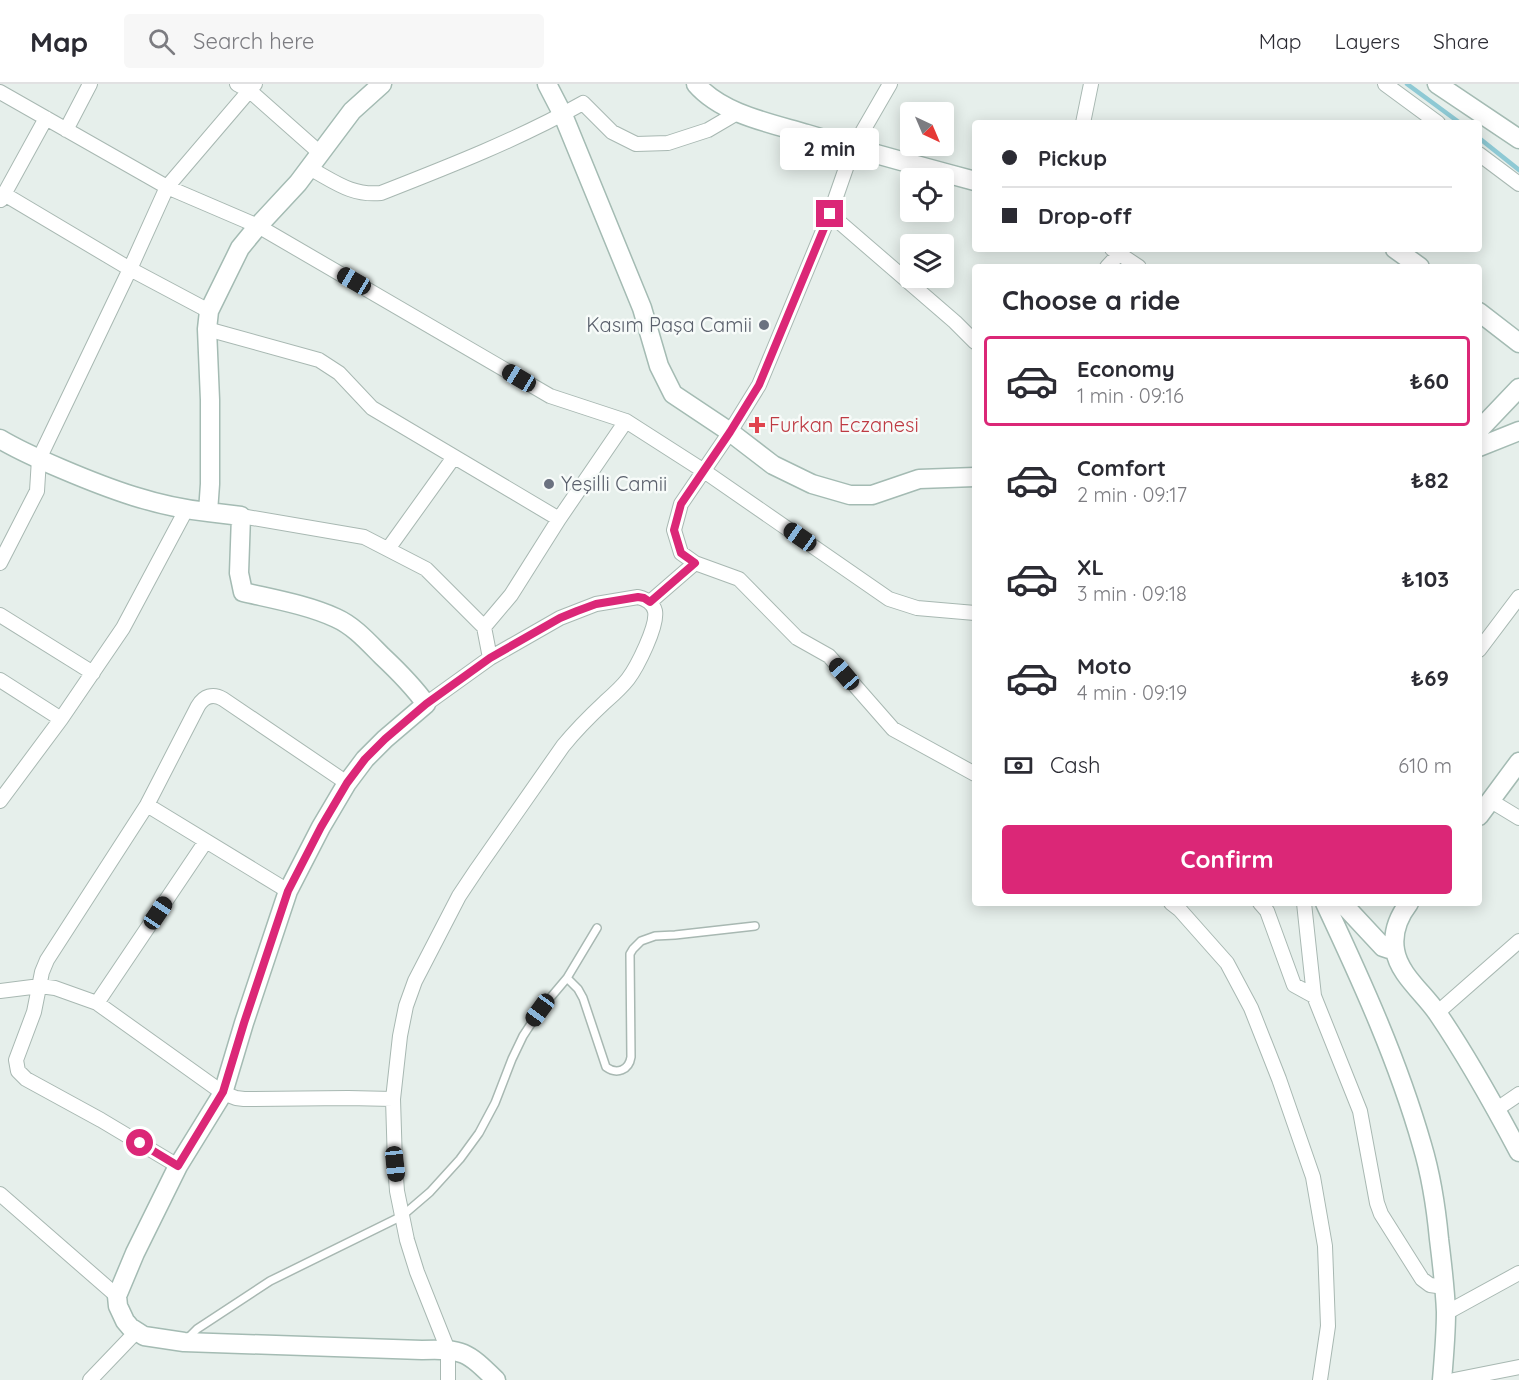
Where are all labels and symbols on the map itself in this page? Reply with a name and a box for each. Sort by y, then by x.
north arrow [900,102,954,156]
callout: 2 min [780,127,880,169]
route end [816,200,843,227]
car [334,264,374,298]
place label: Kasım Paşa Camii [586,312,752,337]
marker: Kasım Paşa Camii [757,318,771,332]
car [499,361,539,395]
place label: Furkan Eczanesi [769,412,919,437]
marker: Furkan Eczanesi [750,418,764,432]
place label: Yeşilli Camii [561,471,667,496]
marker: Yeşilli Camii [542,477,556,491]
car [780,519,820,555]
car [825,655,863,693]
car [140,893,176,933]
car [522,990,558,1030]
route start [126,1129,153,1156]
car [384,1145,406,1183]

